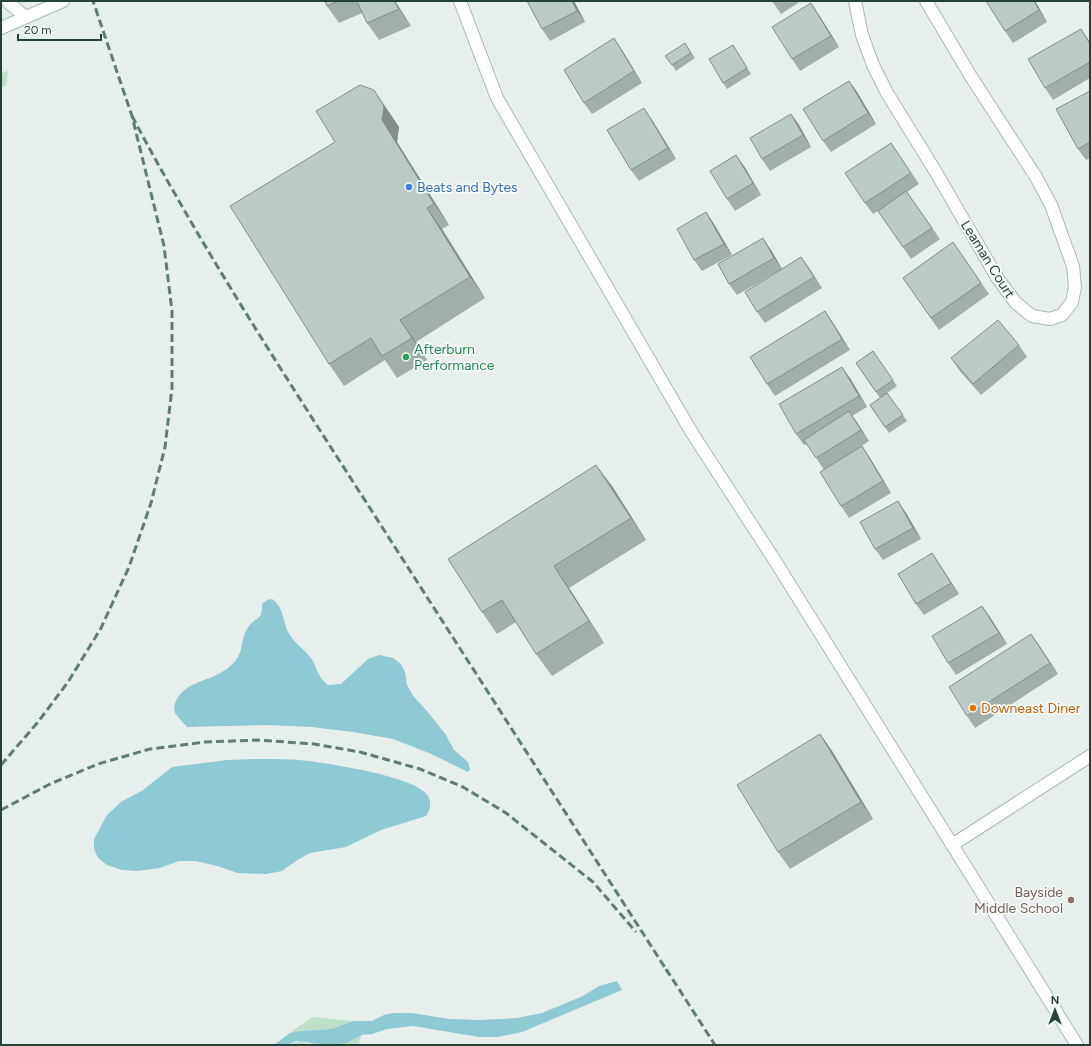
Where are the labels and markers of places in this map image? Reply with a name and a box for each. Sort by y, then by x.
place label: Beats and Bytes [417,179,518,196]
marker: Beats and Bytes [404,182,414,192]
place label: Afterburn Performance [414,341,495,374]
marker: Afterburn Performance [401,352,411,362]
place label: Downeast Diner [981,700,1081,717]
marker: Downeast Diner [968,703,978,713]
place label: Bayside Middle School [974,884,1063,917]
marker: Bayside Middle School [1066,895,1076,905]

